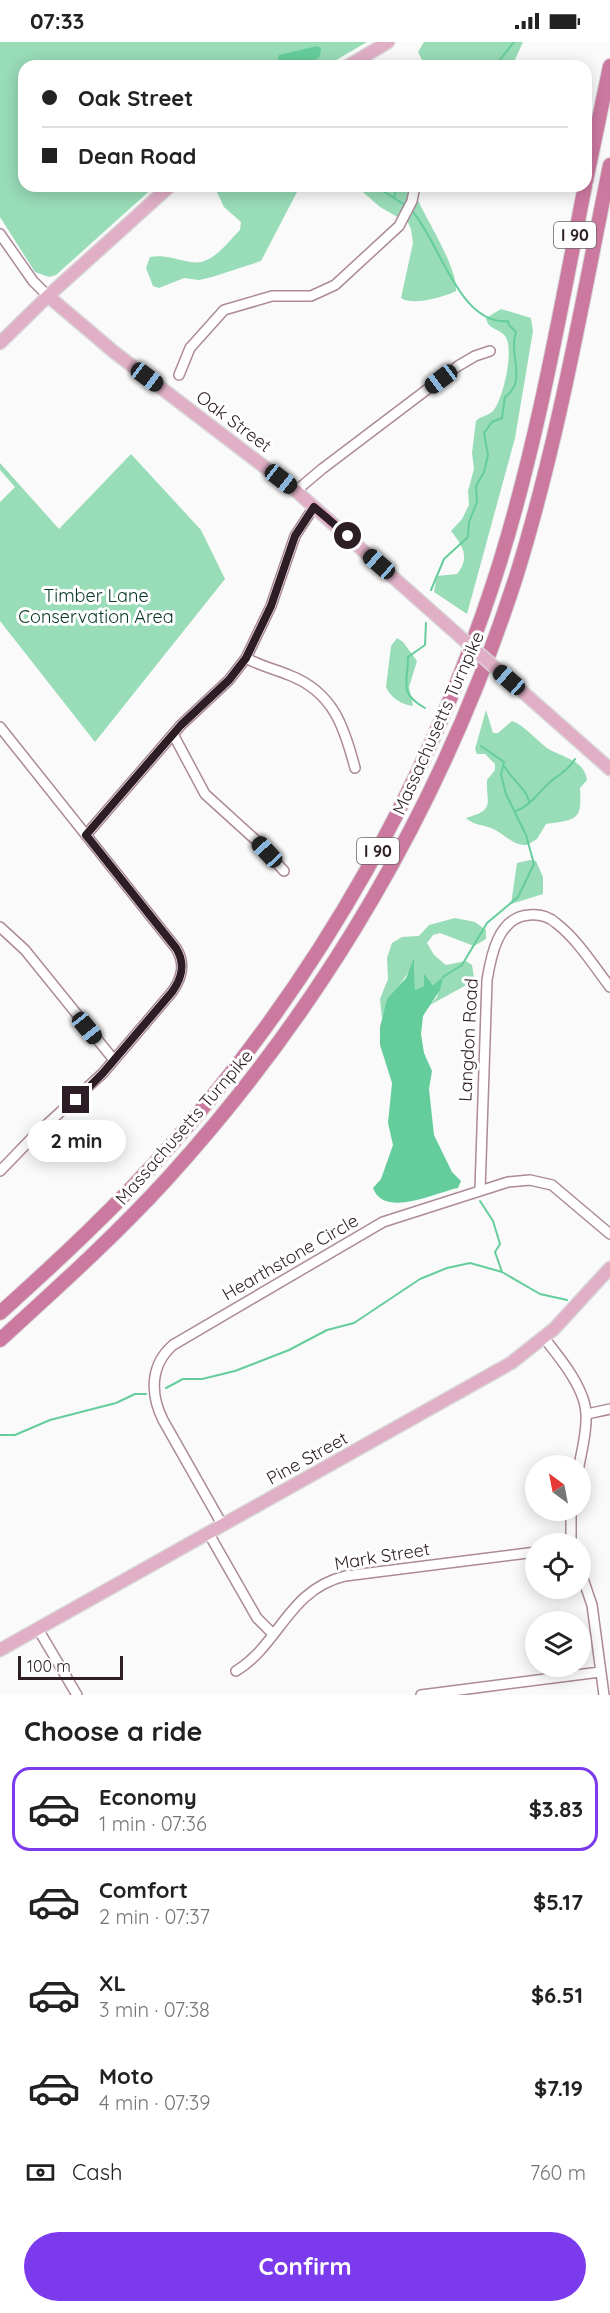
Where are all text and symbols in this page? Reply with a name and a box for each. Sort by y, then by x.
text: 07:33 [30,7,84,35]
text: Oak Street [78,84,193,112]
text: Dean Road [78,142,196,170]
road number: I 90 [554,222,596,248]
car [127,359,167,395]
car [421,361,461,397]
street label: Oak Street [192,385,276,457]
car [261,461,301,497]
route start [334,522,361,549]
car [360,545,398,583]
park label: Timber Lane Conservation Area [18,584,174,628]
street label: Massachusetts Turnpike [387,628,489,818]
car [490,661,528,699]
car [248,833,286,871]
road number: I 90 [357,838,399,864]
street label: Langdon Road [453,978,483,1102]
car [69,1008,105,1048]
street label: Massachusetts Turnpike [110,1045,258,1209]
route end [62,1086,89,1113]
callout: 2 min [26,1121,125,1163]
text: 2 min [50,1128,103,1153]
street label: Hearthstone Circle [218,1209,362,1305]
street label: Pine Street [262,1426,352,1490]
north arrow [525,1455,591,1521]
map controls [525,1455,591,1677]
button: locate [525,1533,591,1599]
street label: Mark Street [333,1537,431,1575]
button: layers [525,1611,591,1677]
scale bar [18,1653,123,1680]
text: 100 m [27,1656,71,1676]
text: Choose a ride [24,1714,202,1748]
icon: car [27,1782,81,1836]
text: Economy [99,1783,197,1811]
text: $3.83 [529,1795,583,1823]
text: 1 min · 07:36 [99,1811,207,1836]
icon: car [27,1875,81,1929]
text: Comfort [99,1876,188,1904]
text: $5.17 [533,1888,583,1916]
text: 2 min · 07:37 [99,1904,210,1929]
icon: car [27,1968,81,2022]
text: XL [99,1969,126,1997]
text: $6.51 [531,1981,583,2009]
text: 3 min · 07:38 [99,1997,210,2022]
icon: car [27,2061,81,2115]
text: Moto [99,2062,153,2090]
text: $7.19 [534,2074,583,2102]
text: 4 min · 07:39 [99,2090,210,2115]
icon: cash [24,2156,57,2189]
text: Cash [72,2158,123,2186]
text: 760 m [530,2160,586,2185]
button: Confirm [24,2232,586,2301]

